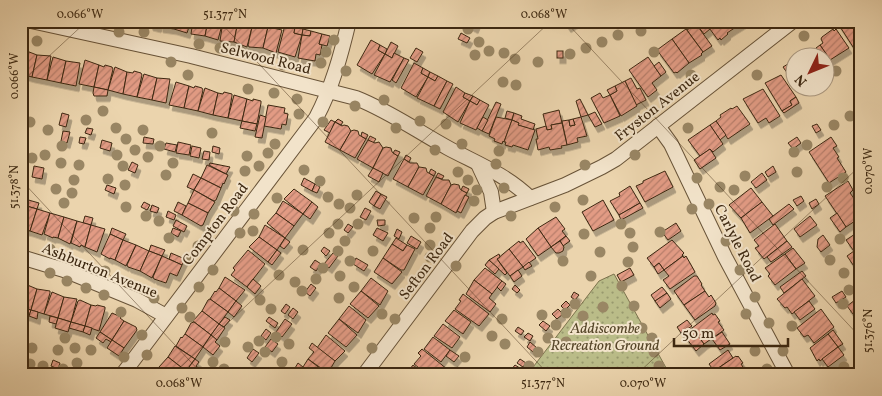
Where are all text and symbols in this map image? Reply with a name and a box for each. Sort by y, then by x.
text: 0.066°W [57,7,103,23]
text: 51.377°N [203,7,247,23]
text: 0.068°W [521,7,567,23]
street label: Selwood Road [218,38,313,81]
north arrow [784,48,834,98]
text: 0.066°W [7,53,23,99]
street label: Fryston Avenue [611,67,705,147]
text: N [791,70,812,90]
text: 0.070°W [861,148,877,194]
text: 51.378°N [7,165,23,209]
street label: Compton Road [178,179,254,271]
street label: Carlyle Road [708,201,765,286]
street label: Sefton Road [395,229,459,305]
street label: Ashburton Avenue [38,239,160,304]
text: 51.376°N [861,309,877,353]
scale bar [674,316,788,348]
park label: Addiscombe Recreation Ground [551,319,659,357]
text: 50 m [682,324,714,345]
text: 0.068°W [156,376,202,392]
text: 51.377°N [521,376,565,392]
text: 0.070°W [620,376,666,392]

